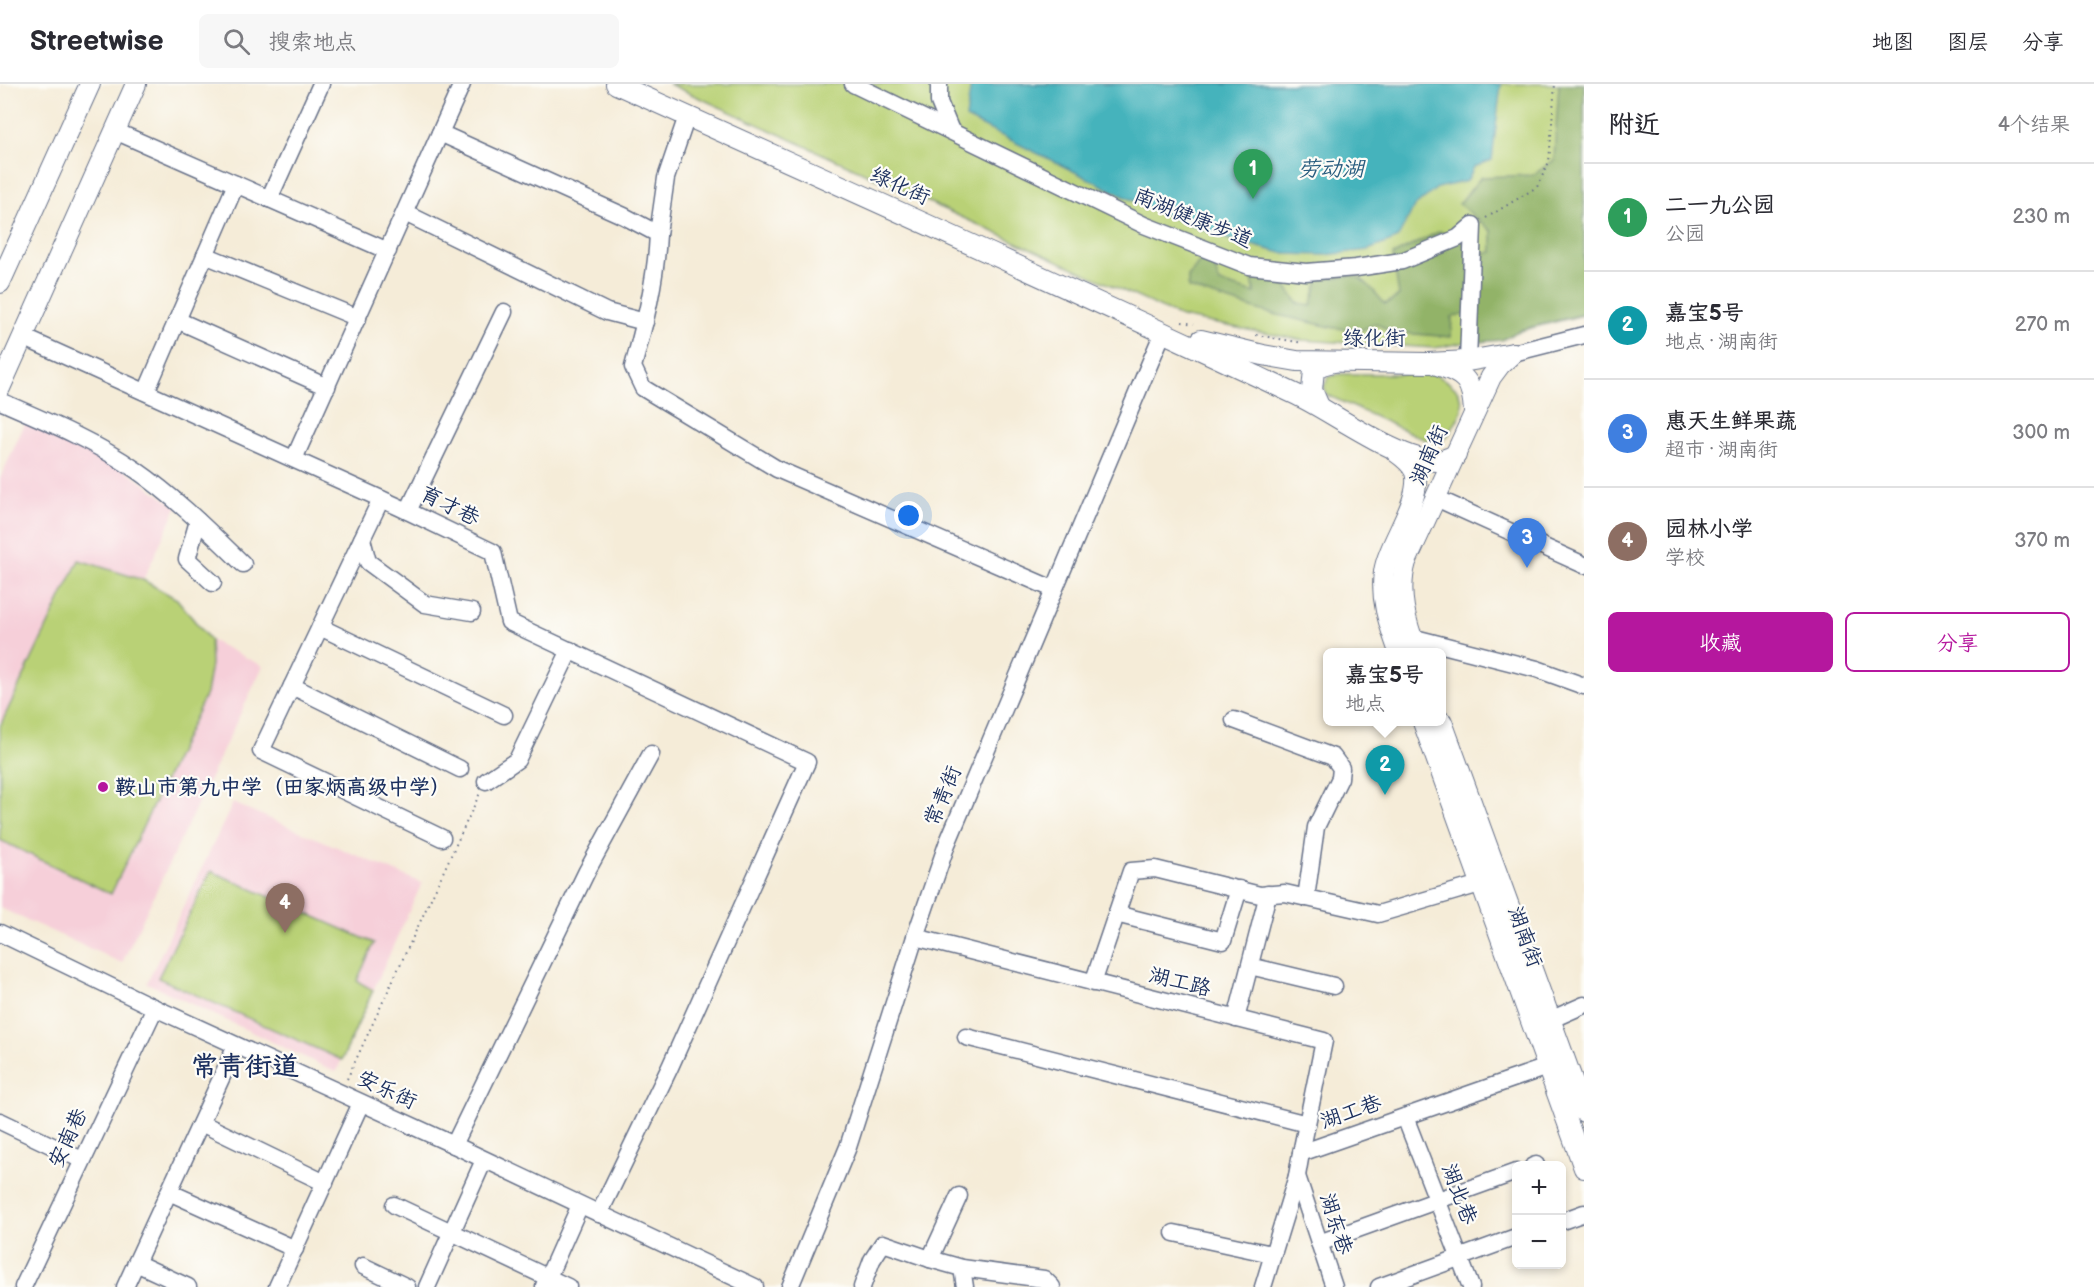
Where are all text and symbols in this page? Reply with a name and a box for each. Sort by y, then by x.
search box [199,14,619,68]
text: Streetwise [30,25,163,58]
icon: search [220,25,253,58]
text: 搜索地点 [268,29,357,56]
text: 地图 [1872,30,1914,55]
text: 图层 [1947,30,1989,55]
text: 分享 [2022,30,2064,55]
text: 附近 [1608,110,1660,141]
text: 4个结果 [1998,113,2070,137]
pin: 1 [1234,150,1272,199]
water label: 劳动湖 [1298,156,1366,183]
street label: 绿化街 [866,162,934,210]
street label: 南湖健康步道 [1130,183,1256,253]
text: 二一九公园 [1665,192,1775,219]
text: 1 [1623,205,1632,229]
text: 230 m [2013,205,2070,229]
text: 公园 [1665,222,1705,246]
text: 嘉宝5号 [1665,300,1744,327]
text: 2 [1622,313,1633,337]
text: 270 m [2015,313,2070,337]
street label: 绿化街 [1343,326,1406,351]
text: 地点 · 湖南街 [1665,330,1778,354]
text: 惠天生鲜果蔬 [1665,408,1797,435]
street label: 湖南街 [1405,421,1453,489]
text: 3 [1622,421,1633,445]
text: 300 m [2012,421,2070,445]
text: 超市 · 湖南街 [1665,438,1778,462]
street label: 育才巷 [416,481,484,531]
your location [894,501,923,530]
text: 园林小学 [1665,516,1753,543]
pin: 3 [1508,518,1546,568]
text: 4 [1622,529,1633,553]
text: 370 m [2014,529,2070,553]
text: 学校 [1665,546,1705,570]
button: 收藏 [1608,612,1833,672]
button: 分享 [1845,612,2070,672]
popup [1323,648,1446,726]
text: 嘉宝5号 [1345,662,1424,689]
text: 地点 [1345,692,1385,716]
pin: 2 [1366,746,1404,795]
street label: 常青街 [919,762,967,830]
place label: 鞍山市第九中学（田家炳高级中学） [115,775,451,800]
marker: 鞍山市第九中学（田家炳高级中学） [96,780,110,794]
pin: 4 [266,884,304,933]
street label: 湖南街 [1502,903,1548,971]
street label: 湖工路 [1146,962,1214,1002]
district label: 常青街道 [191,1051,299,1083]
street label: 安乐街 [353,1065,421,1115]
street label: 湖工巷 [1317,1090,1385,1134]
street label: 安南巷 [43,1104,93,1172]
street label: 湖北巷 [1436,1160,1482,1228]
map controls [1512,1161,1566,1269]
button: + [1512,1161,1566,1215]
street label: 湖东巷 [1314,1190,1358,1258]
button: − [1512,1215,1566,1269]

